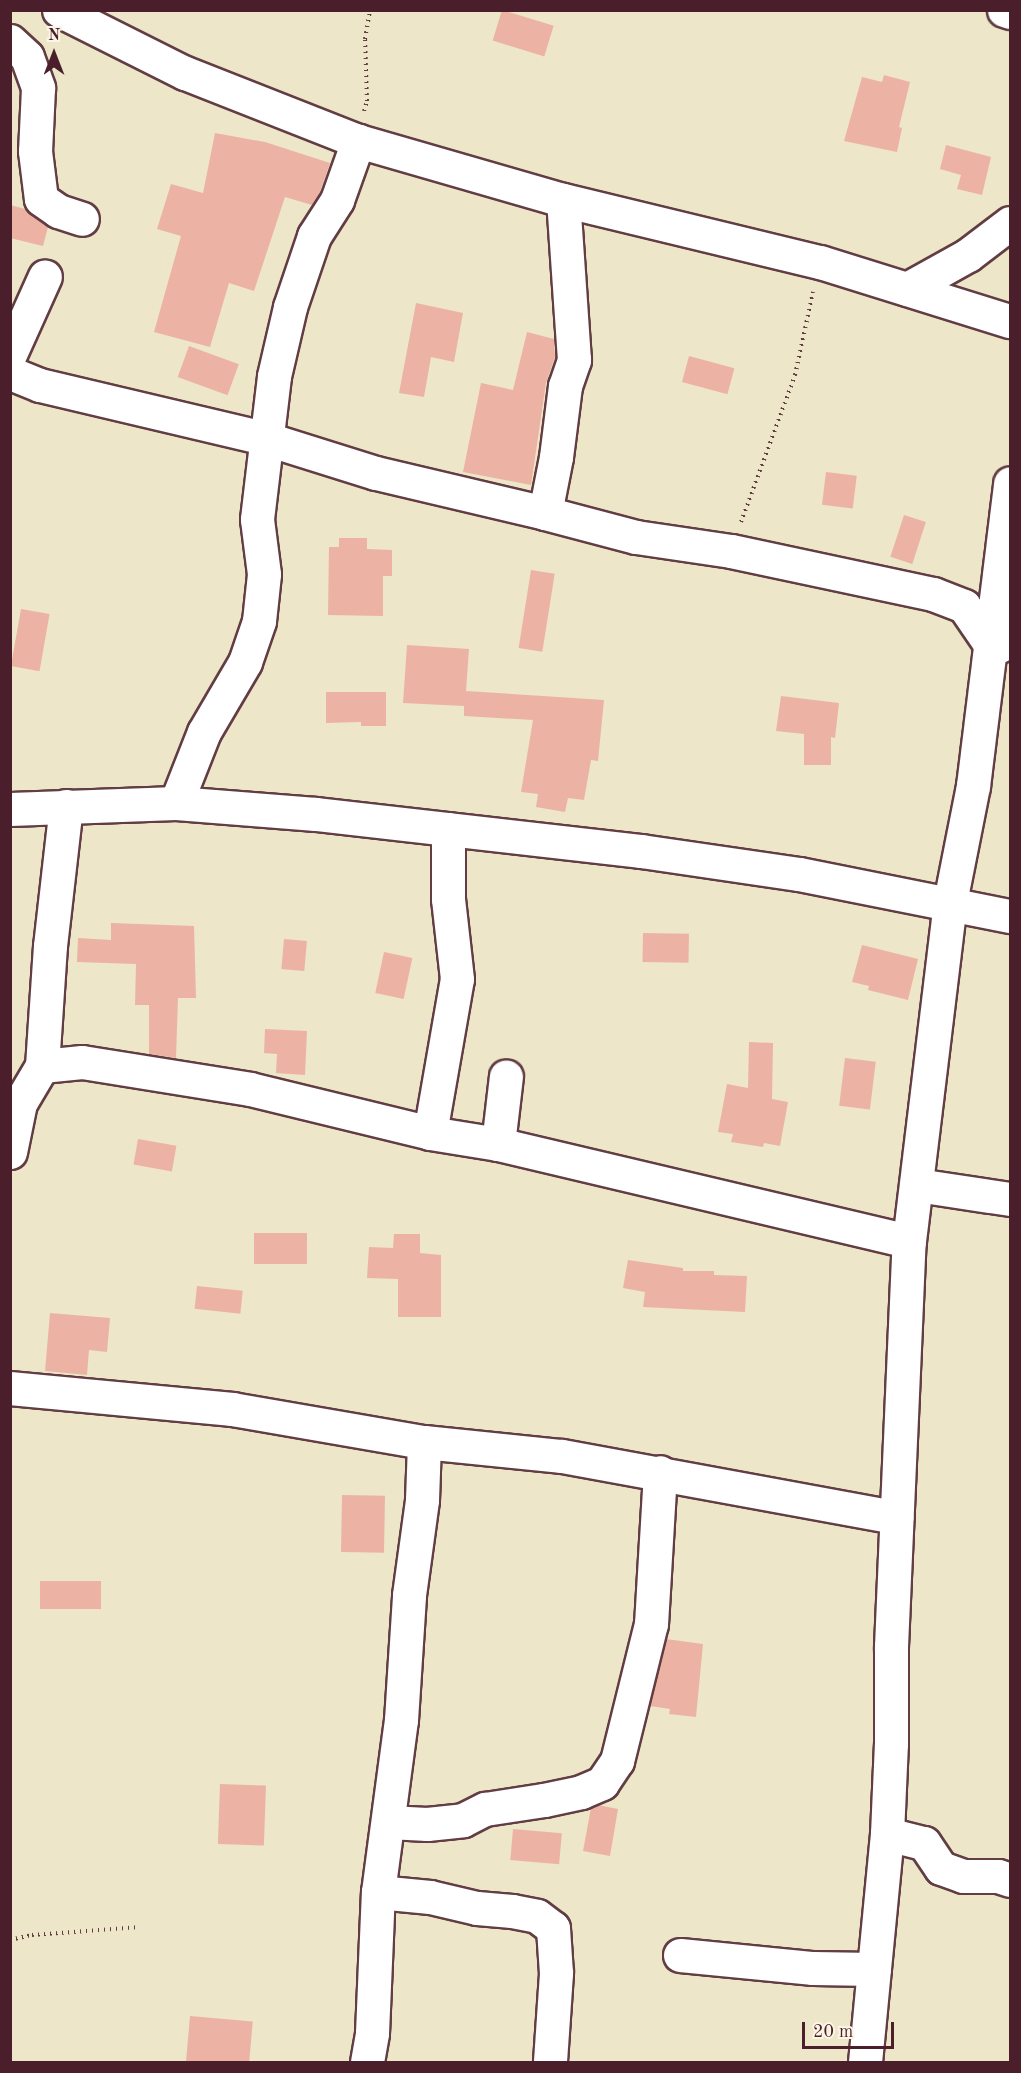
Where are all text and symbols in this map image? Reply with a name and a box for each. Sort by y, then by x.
north arrow [24,24,84,84]
text: N [48,28,60,44]
scale bar [805,2010,896,2048]
text: 20 m [813,2023,853,2041]

